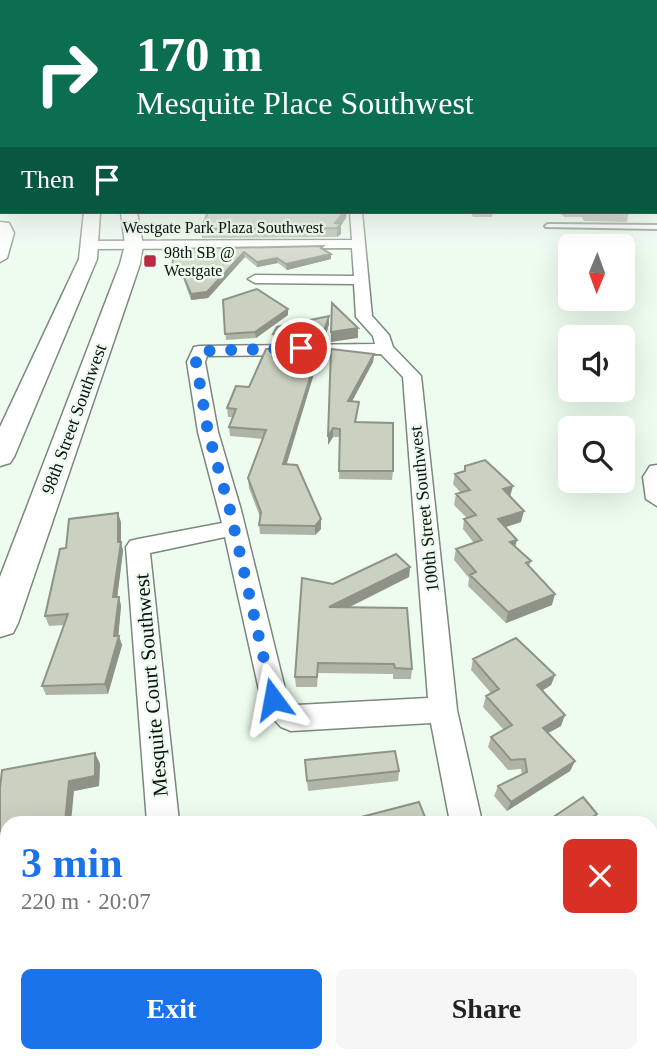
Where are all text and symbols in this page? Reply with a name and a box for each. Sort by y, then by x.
text: 170 m [136,27,263,82]
icon: right [21,28,112,119]
text: Mesquite Place Southwest [136,85,474,121]
icon: arrive [88,161,126,199]
text: Then [21,165,74,194]
street label: Westgate Park Plaza Southwest [123,219,324,237]
north arrow [558,234,635,312]
map controls [558,234,635,493]
place label: 98th SB @ Westgate [164,244,235,280]
marker: 98th SB @ Westgate [142,253,158,269]
pin [271,318,331,378]
button: sound [558,325,635,402]
icon: arrive [282,329,320,367]
street label: 98th Street Southwest [38,341,110,497]
button: search [558,416,635,493]
street label: 100th Street Southwest [405,425,443,593]
street label: Mesquite Court Southwest [129,572,173,798]
position arrow [236,662,310,736]
button: close [563,839,637,913]
text: 3 min [21,840,123,886]
text: 220 m · 20:07 [21,889,151,914]
button: Exit [21,969,322,1049]
button: Share [336,969,637,1049]

